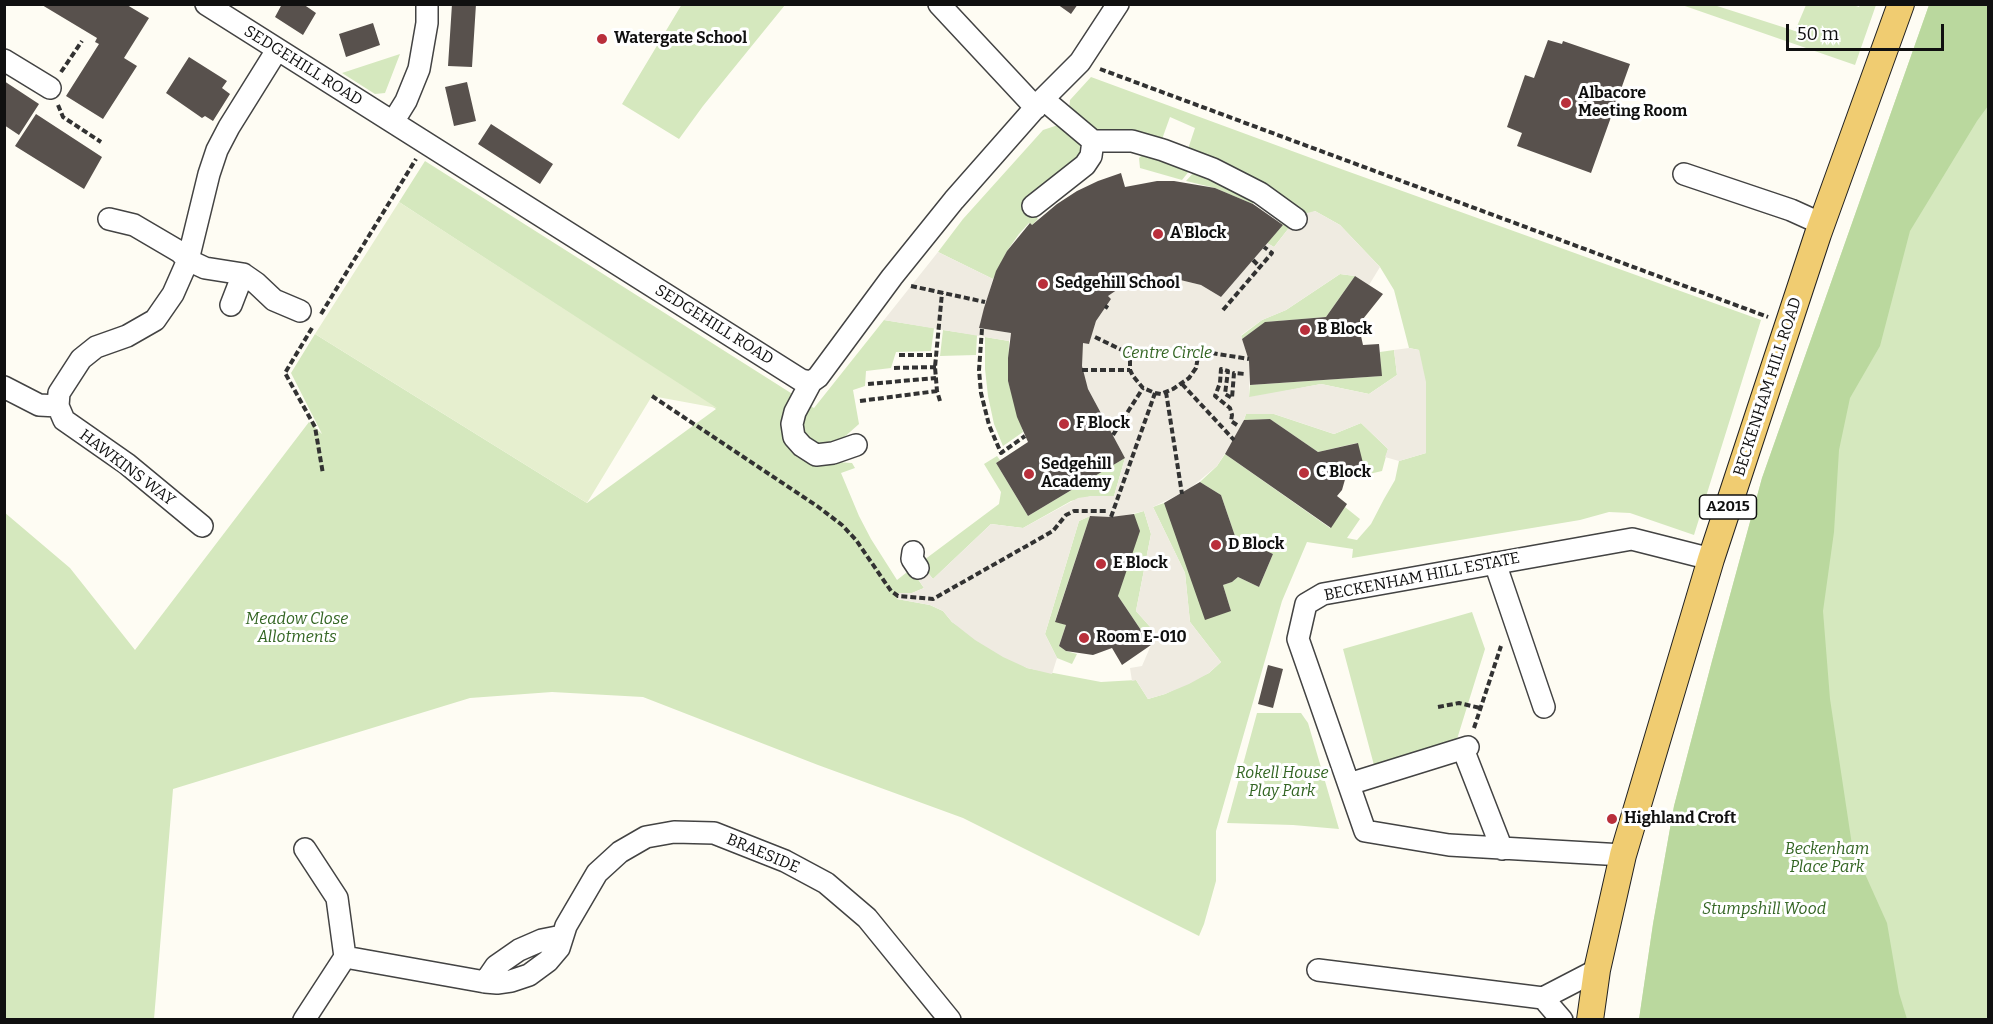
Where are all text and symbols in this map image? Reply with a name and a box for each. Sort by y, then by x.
scale bar [1789,12,1946,50]
street label: SEDGEHILL ROAD [240,22,366,110]
text: 50 m [1797,23,1839,45]
place label: Watergate School [614,29,747,49]
marker: Watergate School [595,32,609,46]
place label: Albacore Meeting Room [1578,84,1687,122]
marker: Albacore Meeting Room [1559,96,1573,110]
place label: A Block [1170,224,1226,244]
marker: A Block [1151,227,1165,241]
place label: Sedgehill School [1055,274,1180,294]
marker: Sedgehill School [1036,277,1050,291]
street label: SEDGEHILL ROAD [651,281,777,369]
street label: BECKENHAM HILL ROAD [1730,295,1806,479]
place label: B Block [1317,320,1372,340]
marker: B Block [1298,323,1312,337]
park label: Centre Circle [1122,344,1212,364]
place label: F Block [1076,414,1130,434]
marker: F Block [1057,417,1071,431]
street label: HAWKINS WAY [75,426,179,510]
place label: Sedgehill Academy [1041,455,1112,493]
place label: C Block [1316,463,1371,483]
marker: C Block [1297,466,1311,480]
marker: Sedgehill Academy [1022,467,1036,481]
road number: A2015 [1700,495,1756,519]
place label: D Block [1228,535,1284,555]
marker: D Block [1209,538,1223,552]
street label: BECKENHAM HILL ESTATE [1322,549,1522,605]
place label: E Block [1113,554,1168,574]
marker: E Block [1094,557,1108,571]
park label: Meadow Close Allotments [246,610,348,648]
place label: Room E-010 [1096,628,1187,648]
marker: Room E-010 [1077,631,1091,645]
park label: Rokell House Play Park [1235,764,1329,802]
place label: Highland Croft [1624,809,1736,829]
marker: Highland Croft [1605,812,1619,826]
street label: BRAESIDE [724,830,802,878]
park label: Beckenham Place Park [1785,840,1869,878]
park label: Stumpshill Wood [1702,900,1826,920]

